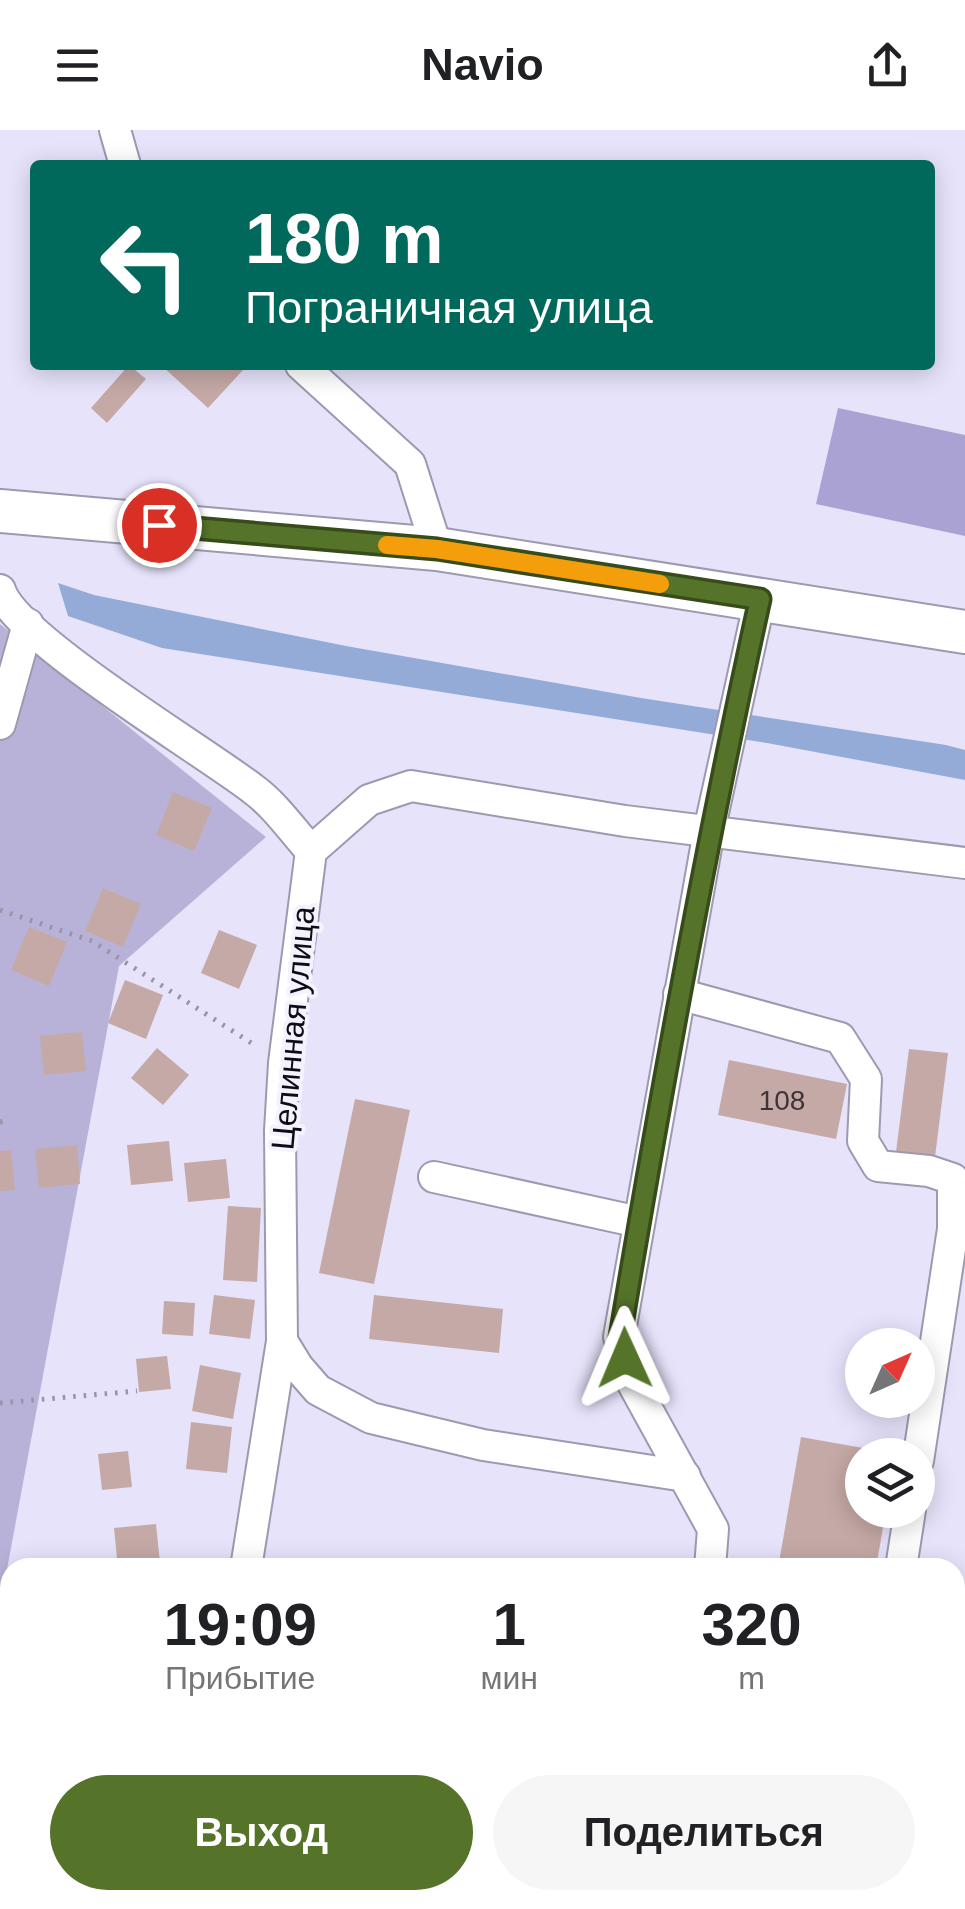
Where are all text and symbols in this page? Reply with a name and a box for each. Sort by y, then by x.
icon: menu [50,38,105,93]
icon: share [860,38,915,93]
text: Navio [421,39,544,90]
icon: left [80,200,210,330]
text: 180 m [245,200,443,278]
text: Пограничная улица [245,282,653,333]
pin [117,483,202,568]
icon: arrive [132,498,187,553]
street label: Целинная улица [264,905,322,1151]
house number: 108 [759,1085,805,1116]
position arrow [573,1306,677,1410]
north arrow [845,1328,935,1418]
map controls [845,1328,935,1528]
button: layers [845,1438,935,1528]
text: 19:09 [163,1591,317,1658]
text: 1 [492,1591,526,1658]
text: 320 [701,1591,802,1658]
text: Прибытие [165,1660,315,1696]
text: мин [480,1660,538,1696]
text: m [738,1660,765,1696]
button: Выход [50,1775,473,1890]
button: Поделиться [493,1775,915,1890]

